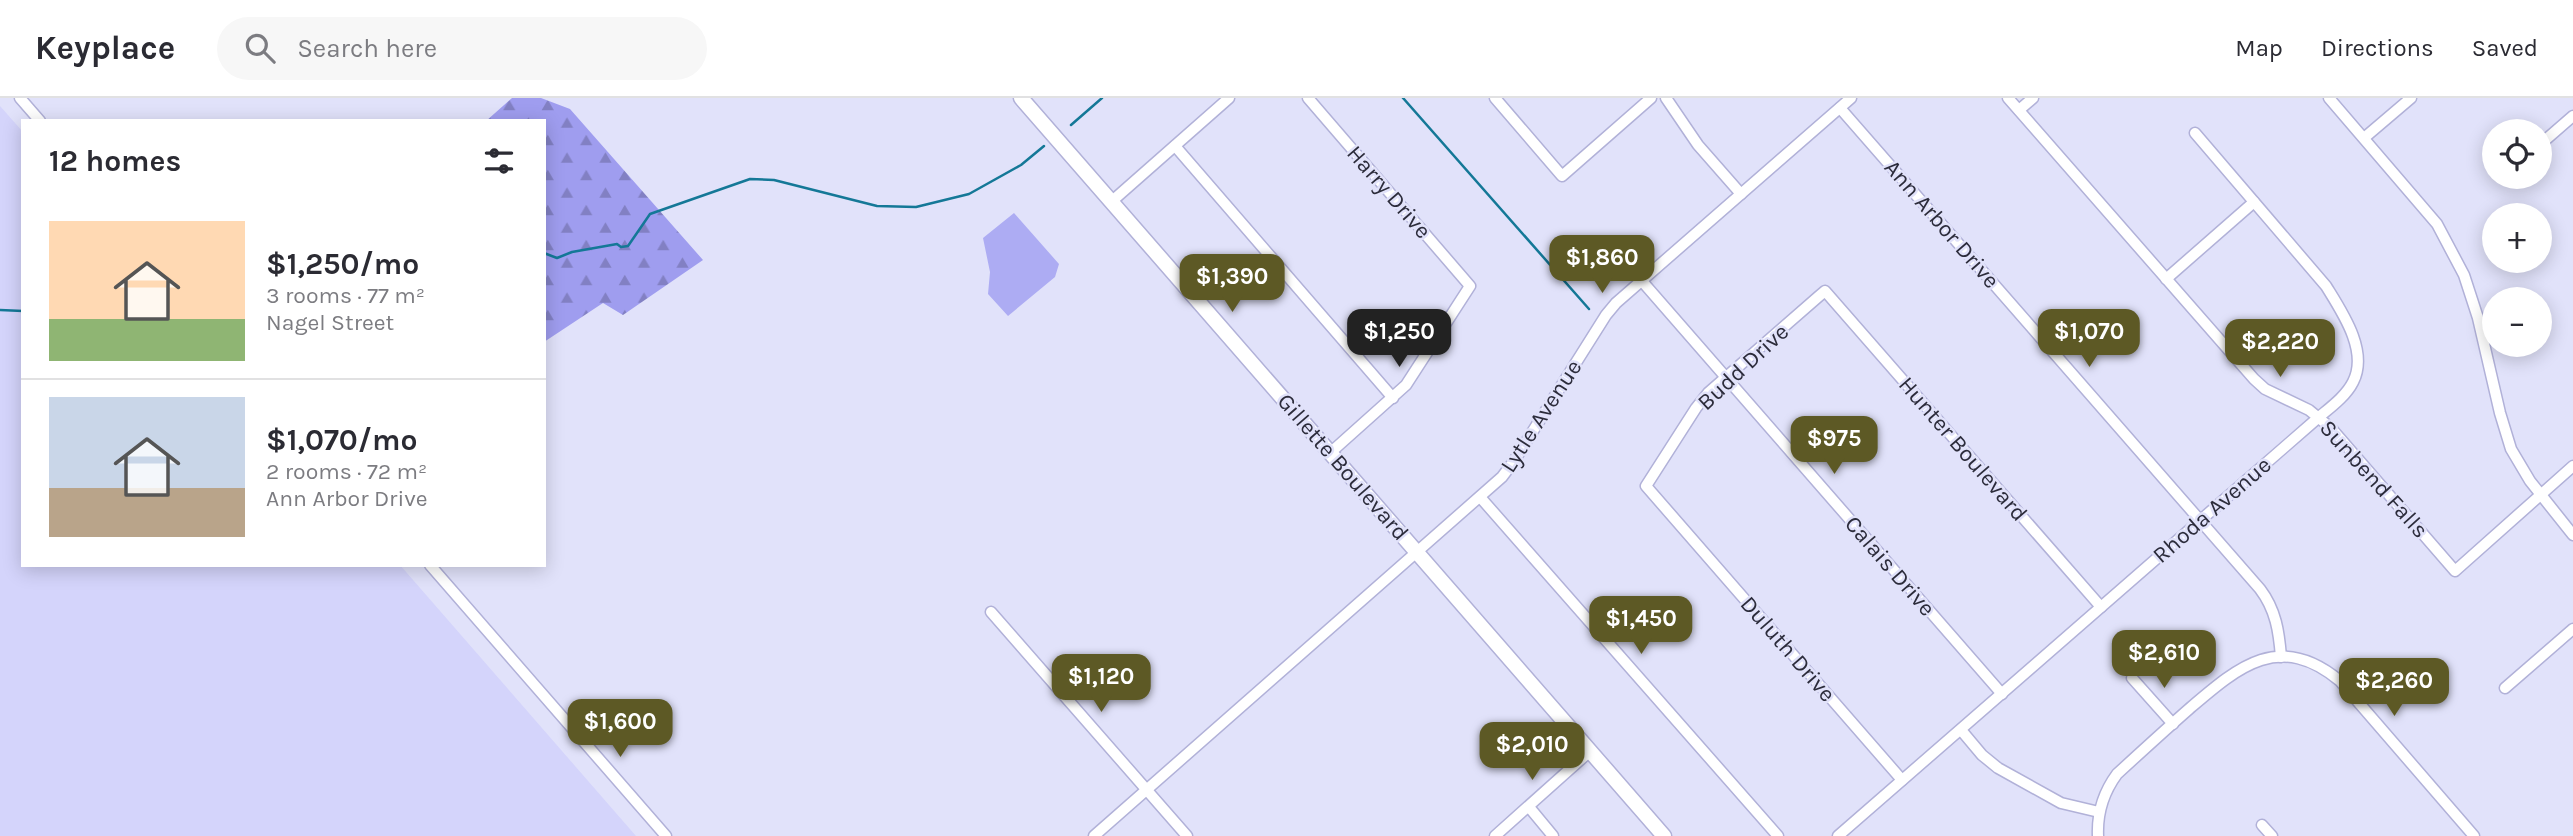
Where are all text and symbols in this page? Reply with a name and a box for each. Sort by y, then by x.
search box [217,17,707,80]
text: Keyplace [35,29,175,67]
icon: search [241,29,279,67]
text: Search here [297,33,437,64]
text: Map [2235,34,2283,62]
text: Directions [2321,34,2434,62]
text: Saved [2472,34,2538,62]
map controls [2482,119,2552,357]
button: locate [2482,119,2552,189]
street label: Harry Drive [1341,140,1437,244]
icon: filters [480,142,518,180]
text: 12 homes [49,143,181,179]
street label: Ann Arbor Drive [1879,154,2005,294]
button: + [2482,203,2552,273]
pin: $1,860 [1545,236,1659,295]
text: $1,860 [1565,244,1639,271]
text: $1,250/mo [266,246,419,282]
icon: home [105,249,189,333]
pin: $1,390 [1175,254,1289,314]
text: $1,390 [1196,263,1268,290]
text: 3 rooms · 77 m² [266,282,425,309]
button: − [2482,287,2552,357]
text: Nagel Street [266,309,394,336]
pin: $1,250 [1342,310,1456,369]
pin: $1,070 [2032,310,2146,369]
text: $1,250 [1363,318,1435,345]
street label: Budd Drive [1692,318,1794,416]
text: $1,070 [2054,318,2124,345]
pin: $2,220 [2223,320,2337,379]
text: $2,220 [2241,328,2319,355]
street label: Lytle Avenue [1495,355,1587,477]
street label: Hunter Boulevard [1893,371,2033,527]
street label: Gillette Boulevard [1272,388,1414,546]
street label: Sunbend Falls [2314,415,2434,543]
pin: $975 [1793,416,1875,476]
text: $1,070/mo [266,422,417,458]
icon: home [105,425,189,509]
text: $975 [1807,425,1861,452]
street label: Rhoda Avenue [2147,451,2277,569]
text: 2 rooms · 72 m² [266,458,427,485]
text: Ann Arbor Drive [266,485,428,512]
street label: Calais Drive [1839,510,1941,622]
street label: Duluth Drive [1735,591,1841,707]
pin: $1,450 [1584,596,1698,656]
text: $1,450 [1605,605,1677,632]
pin: $2,610 [2107,630,2221,690]
text: $2,610 [2128,639,2200,666]
pin: $1,120 [1044,654,1158,714]
pin: $2,260 [2337,658,2451,718]
text: $1,120 [1068,663,1134,690]
text: $2,260 [2355,667,2433,694]
pin: $1,600 [563,700,677,759]
text: $1,600 [584,708,656,735]
pin: $2,010 [1475,722,1589,782]
text: $2,010 [1496,731,1568,758]

